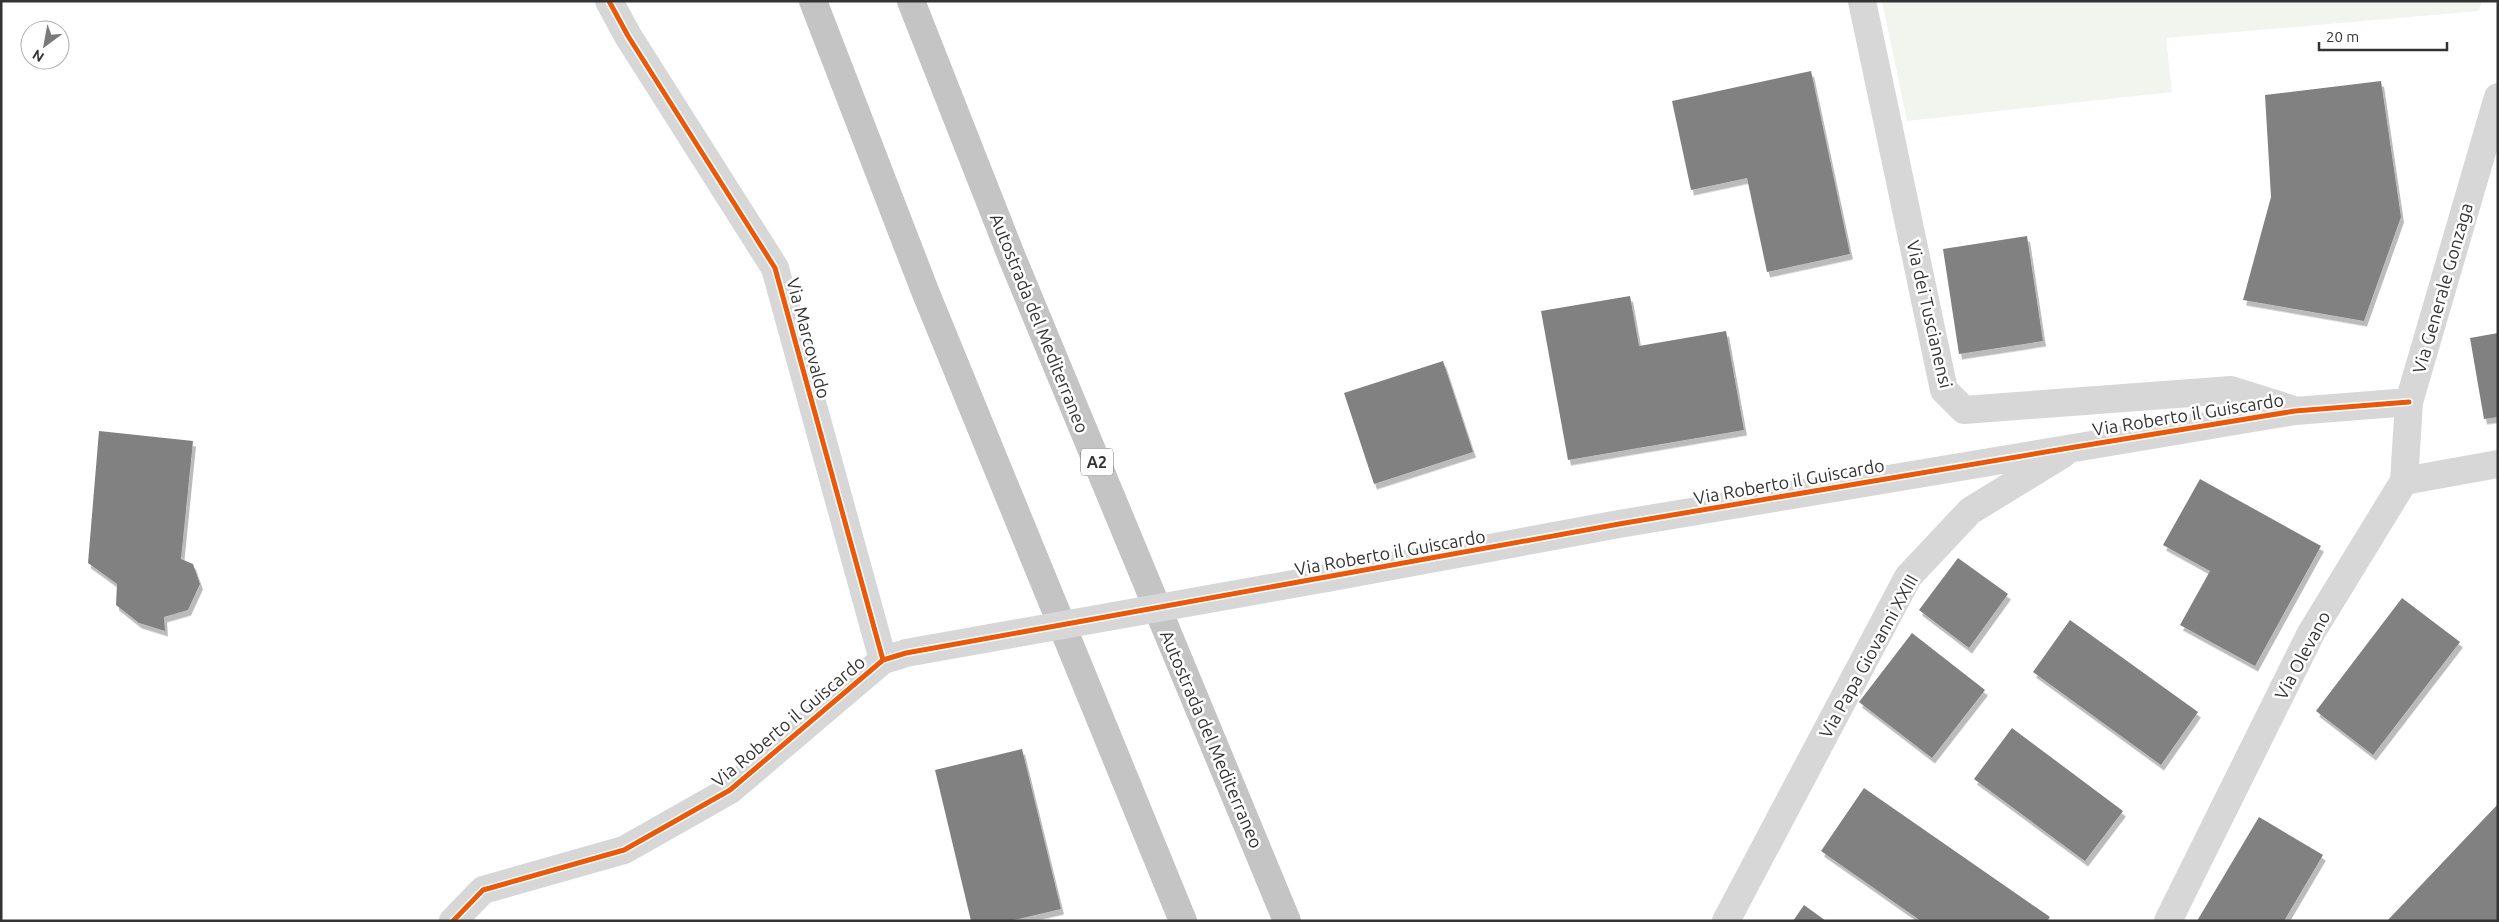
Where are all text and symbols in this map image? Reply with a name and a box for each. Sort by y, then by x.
north arrow [20,20,70,70]
scale bar [2319,20,2446,52]
text: 20 m [2326,28,2359,45]
text: N [29,46,47,66]
street label: Via Generale Gonzaga [2408,200,2476,376]
street label: Autostrada del Mediterraneo [987,210,1093,436]
street label: Via dei Tuscianensi [1903,238,1957,390]
street label: Via Marcovaldo [783,275,835,401]
street label: Via Roberto il Guiscardo [2091,389,2285,439]
road number: A2 [1081,448,1113,476]
street label: Via Roberto il Guiscardo [1692,454,1886,508]
street label: Via Roberto il Guiscardo [1293,525,1487,579]
street label: Via Papa Giovanni XXIII [1815,571,1921,741]
street label: Via Olevano [2270,607,2334,703]
street label: Autostrada del Mediterraneo [1157,627,1267,851]
street label: Via Roberto il Guiscardo [707,651,869,791]

